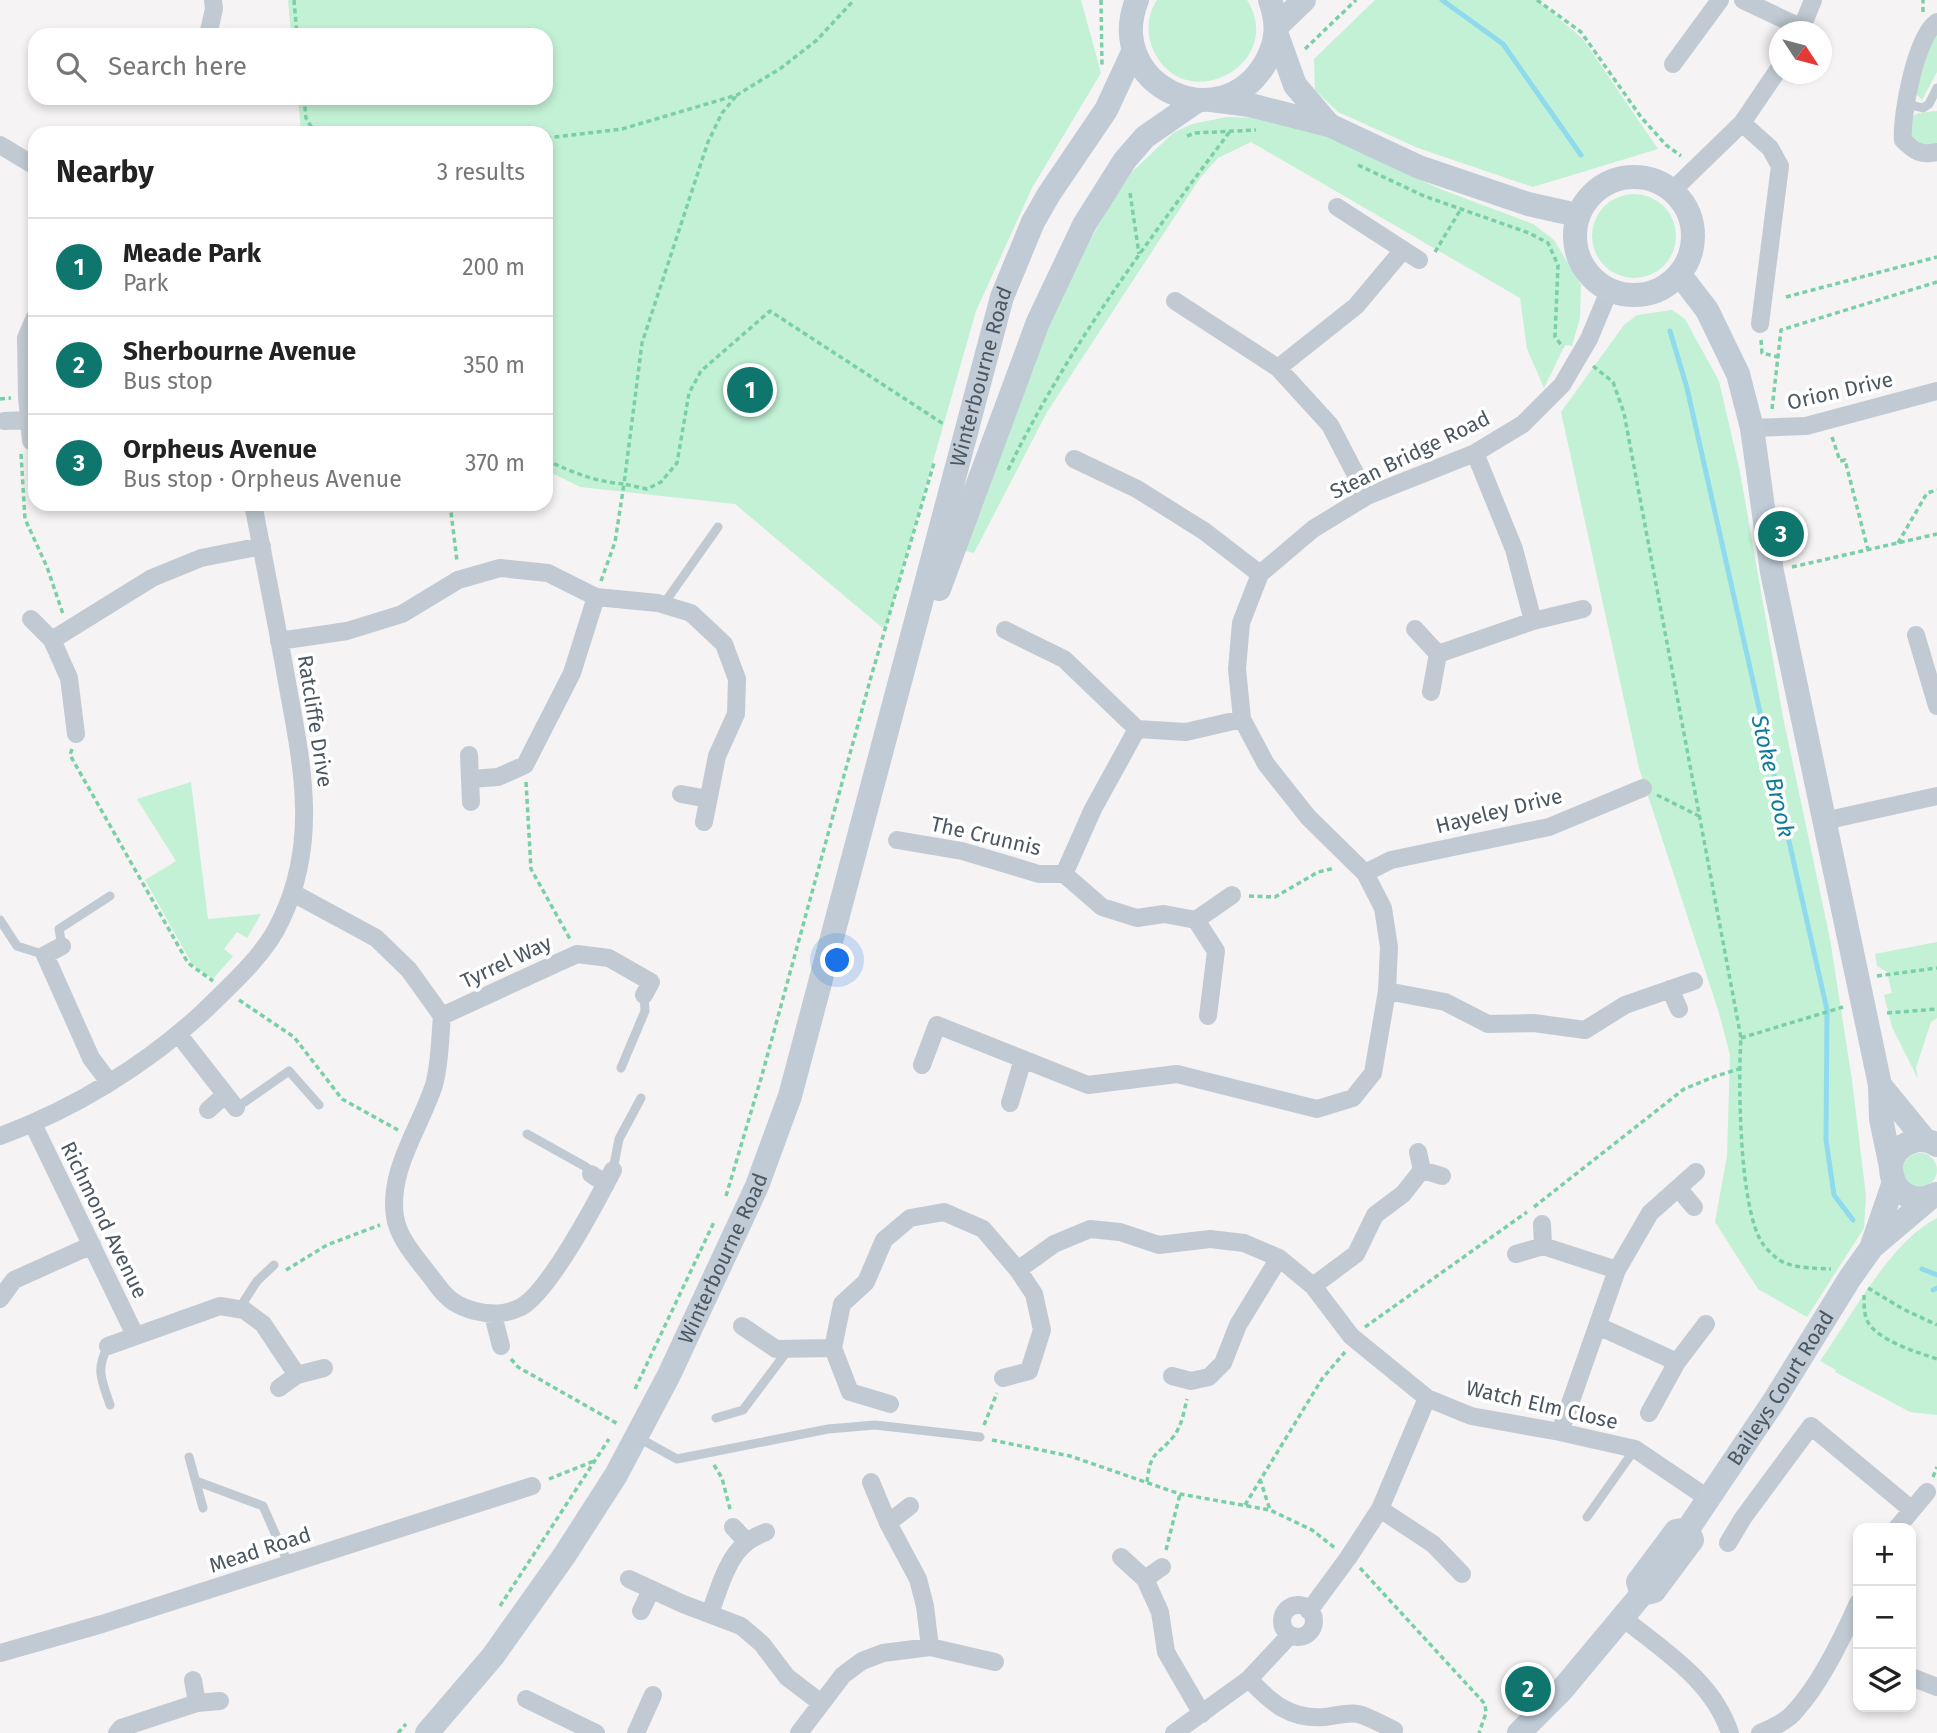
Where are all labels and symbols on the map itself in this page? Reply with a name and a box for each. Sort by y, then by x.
north arrow [1769,21,1832,84]
street label: Winterbourne Road [945,283,1018,470]
pin: 1 [727,364,773,416]
street label: Orion Drive [1784,366,1896,416]
street label: Stean Bridge Road [1326,405,1494,505]
pin: 3 [1758,508,1804,560]
street label: Ratcliffe Drive [292,653,338,789]
water label: Stoke Brook [1745,711,1801,840]
street label: Hayeley Drive [1433,783,1565,839]
street label: The Crunnis [928,811,1044,861]
street label: Tyrrel Way [456,929,556,994]
your location [820,943,854,977]
street label: Richmond Avenue [55,1137,153,1303]
street label: Winterbourne Road [672,1170,774,1348]
street label: Baileys Court Road [1721,1306,1840,1471]
street label: Watch Elm Close [1463,1375,1621,1435]
street label: Mead Road [206,1521,314,1579]
pin: 2 [1505,1663,1551,1715]

